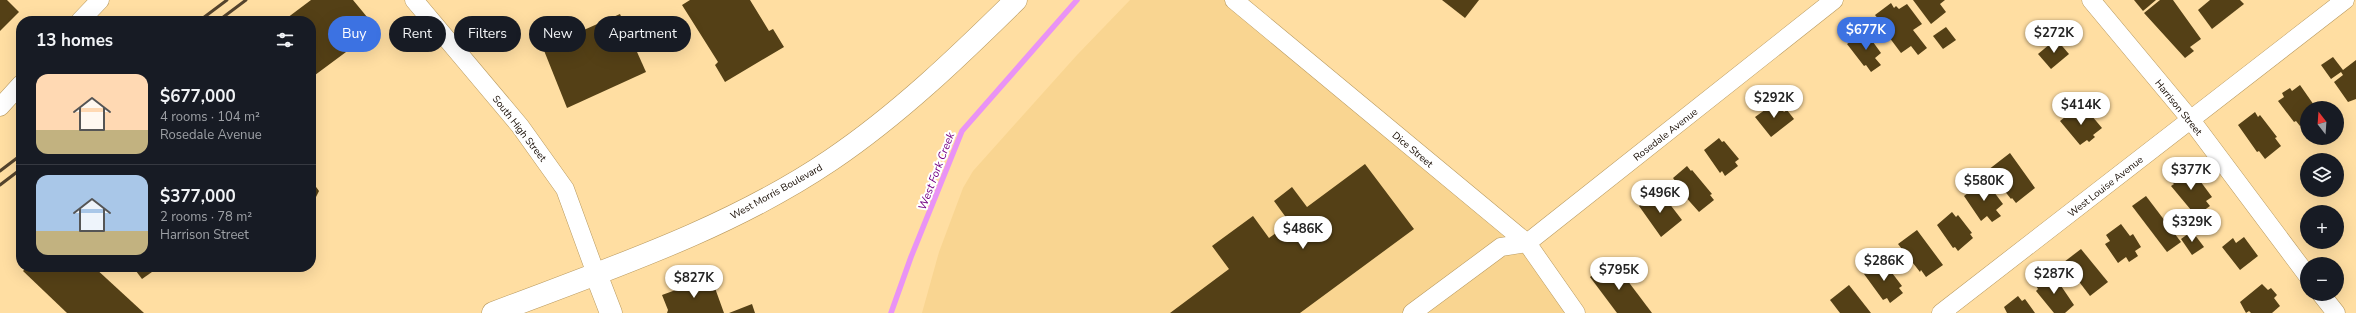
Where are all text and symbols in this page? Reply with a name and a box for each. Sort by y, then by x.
chip: Buy [328,16,381,52]
chip: Rent [389,16,446,52]
chip: Filters [454,16,521,52]
chip: New [529,16,586,52]
chip: Apartment [594,16,691,52]
pin: $677K [1838,17,1894,51]
pin: $272K [2026,20,2082,54]
text: $677K [1846,21,1886,39]
text: $272K [2034,24,2074,42]
text: 13 homes [36,29,113,52]
icon: filters [274,29,296,51]
street label: Harrison Street [2151,77,2205,139]
text: $677,000 [160,85,236,108]
pin: $292K [1746,85,1802,119]
text: $292K [1754,89,1794,107]
icon: home [68,90,116,138]
pin: $414K [2053,92,2109,126]
street label: South High Street [489,93,550,165]
text: $414K [2061,96,2101,114]
north arrow [2300,101,2344,145]
map controls [2300,101,2344,301]
street label: Rosedale Avenue [1630,105,1701,164]
text: 4 rooms · 104 m² [160,108,260,126]
text: Rosedale Avenue [160,126,262,144]
street label: Dice Street [1389,129,1436,171]
water label: West Fork Creek [915,130,958,212]
street label: West Louise Avenue [2065,153,2146,221]
button: layers [2300,153,2344,197]
pin: $377K [2163,157,2219,191]
street label: West Morris Boulevard [728,161,825,223]
text: $377K [2171,161,2211,179]
pin: $580K [1956,168,2012,202]
text: $580K [1964,172,2004,190]
pin: $496K [1632,180,1688,214]
text: $496K [1640,184,1680,202]
text: $377,000 [160,185,236,208]
icon: home [68,191,116,239]
button: + [2300,205,2344,249]
text: 2 rooms · 78 m² [160,208,252,226]
pin: $329K [2164,209,2220,243]
text: $329K [2172,213,2212,231]
pin: $486K [1275,216,1331,250]
text: $486K [1283,220,1323,238]
text: Harrison Street [160,226,249,244]
pin: $286K [1856,248,1912,282]
text: $286K [1864,252,1904,270]
pin: $795K [1591,257,1647,291]
button: − [2300,257,2344,301]
text: $795K [1599,261,1639,279]
pin: $287K [2026,261,2082,295]
pin: $827K [666,265,722,299]
text: $287K [2034,265,2074,283]
text: $827K [674,269,714,287]

